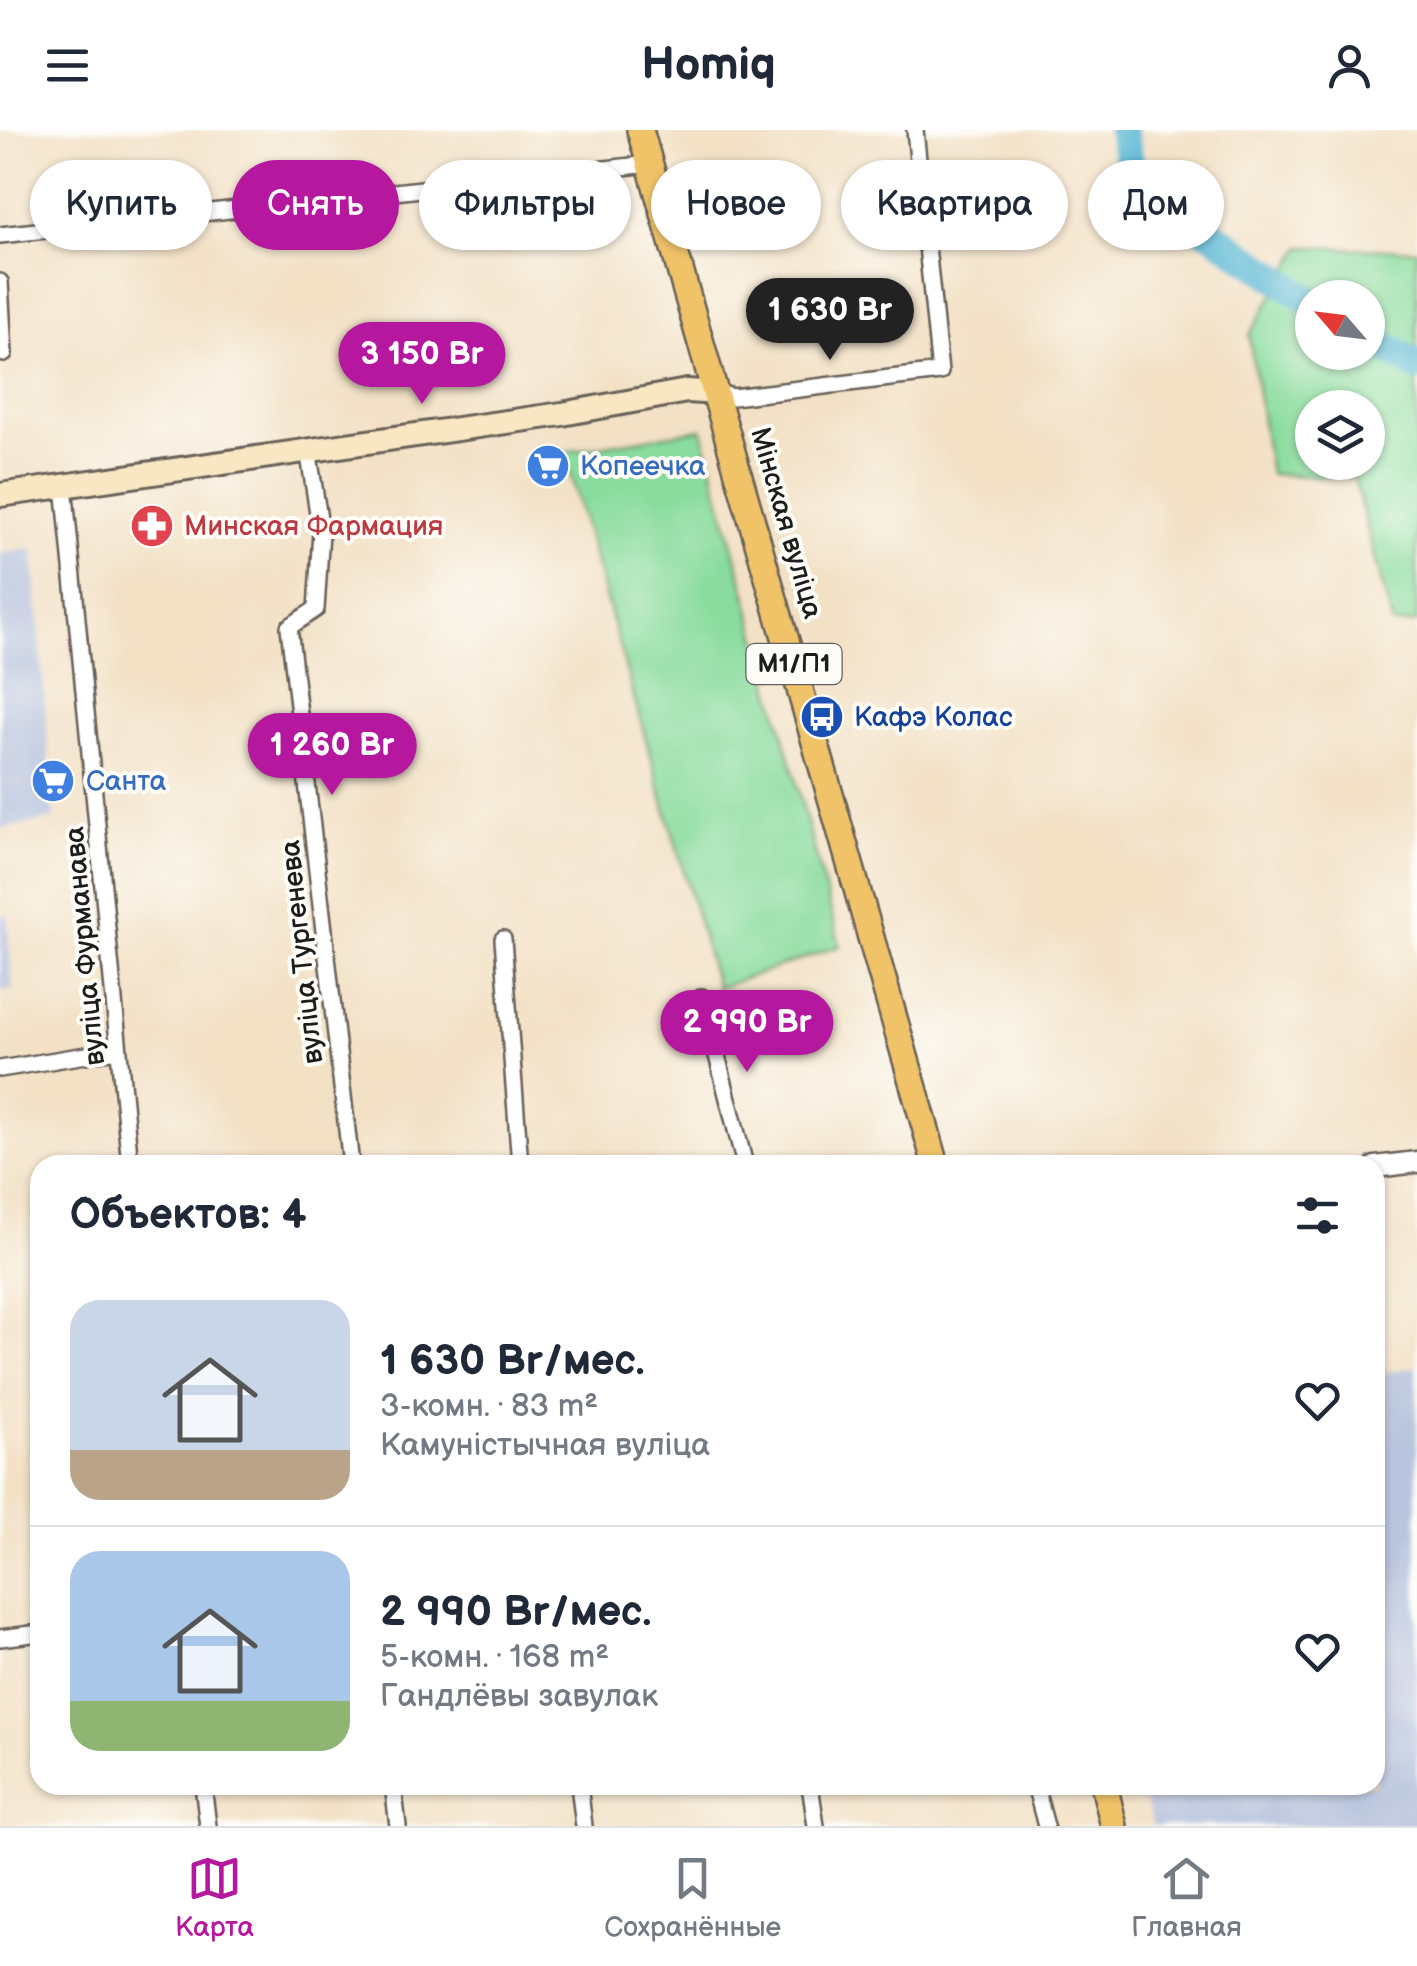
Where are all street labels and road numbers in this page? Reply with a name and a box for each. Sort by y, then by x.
street label: Мінская вуліца [743,424,829,623]
road number: М1/П1 [746,644,842,684]
street label: вуліца Фурманава [58,825,112,1067]
street label: вуліца Тургенева [274,838,330,1066]

